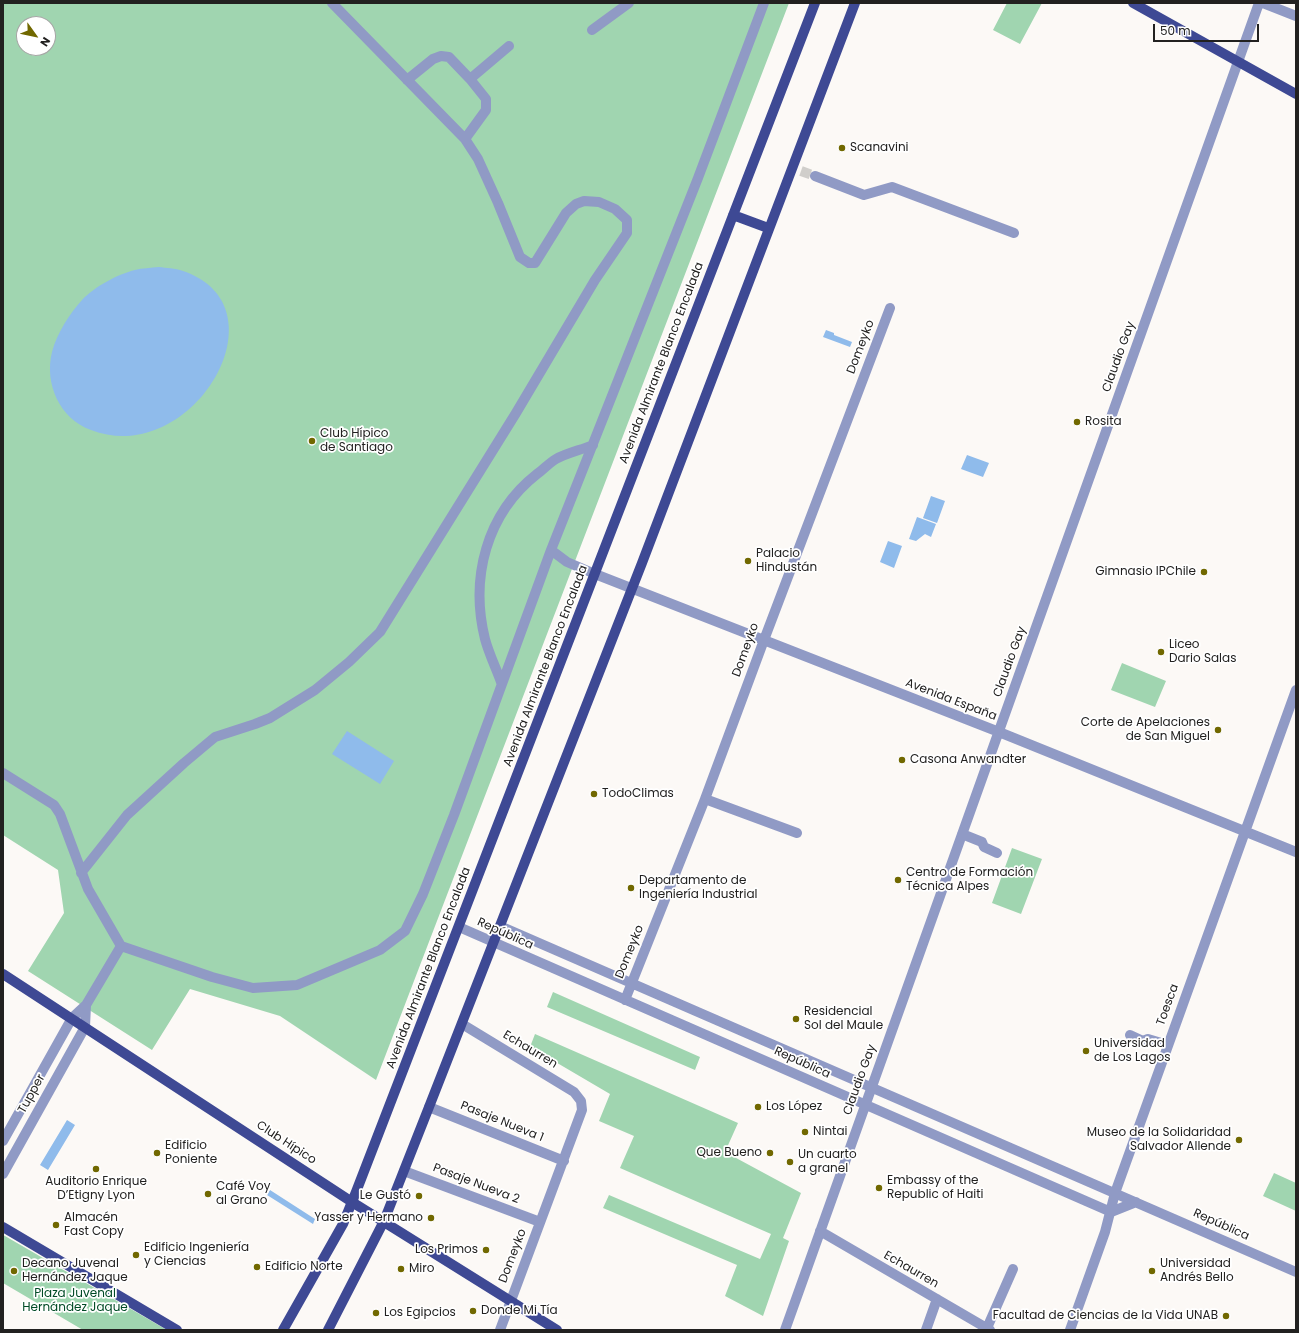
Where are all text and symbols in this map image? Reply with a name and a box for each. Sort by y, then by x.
north arrow [16,16,56,56]
scale bar [1155,16,1261,42]
text: 50 m [1160,22,1191,39]
text: N [36,34,54,50]
place label: Scanavini [850,141,909,155]
marker: Scanavini [837,143,847,153]
street label: Avenida Almirante Blanco Encalada [617,260,707,466]
street label: Domeyko [844,318,878,376]
street label: Claudio Gay [1100,320,1138,394]
place label: Rosita [1085,415,1122,429]
marker: Rosita [1072,417,1082,427]
place label: Club Hípico de Santiago [320,427,393,455]
marker: Club Hípico de Santiago [307,436,317,446]
place label: Palacio Hindustán [756,547,817,575]
marker: Palacio Hindustán [743,556,753,566]
street label: Avenida Almirante Blanco Encalada [501,563,591,769]
place label: Gimnasio IPChile [1095,565,1196,579]
marker: Gimnasio IPChile [1199,567,1209,577]
street label: Domeyko [730,621,762,679]
street label: Claudio Gay [991,625,1029,699]
place label: Liceo Dario Salas [1169,638,1236,666]
marker: Liceo Dario Salas [1156,647,1166,657]
street label: Avenida España [903,676,999,724]
place label: Corte de Apelaciones de San Miguel [1081,716,1210,744]
marker: Corte de Apelaciones de San Miguel [1213,725,1223,735]
place label: Casona Anwandter [910,753,1026,767]
marker: Casona Anwandter [897,755,907,765]
place label: TodoClimas [602,787,674,801]
marker: TodoClimas [589,789,599,799]
street label: Avenida Almirante Blanco Encalada [384,865,474,1071]
place label: Centro de Formación Técnica Alpes [906,866,1033,894]
place label: Departamento de Ingeniería Industrial [639,874,758,902]
marker: Centro de Formación Técnica Alpes [893,875,903,885]
marker: Departamento de Ingeniería Industrial [626,883,636,893]
street label: República [475,915,535,953]
street label: Domeyko [613,923,647,981]
street label: Toesca [1154,982,1182,1028]
place label: Residencial Sol del Maule [804,1005,883,1033]
marker: Residencial Sol del Maule [791,1014,801,1024]
street label: Echaurren [500,1028,560,1072]
place label: Universidad de Los Lagos [1094,1037,1170,1065]
street label: Claudio Gay [841,1043,879,1117]
street label: República [772,1044,832,1082]
marker: Universidad de Los Lagos [1081,1046,1091,1056]
street label: Tupper [15,1072,49,1116]
street label: Pasaje Nueva 1 [458,1099,546,1145]
place label: Los López [766,1100,822,1114]
marker: Los López [753,1102,763,1112]
street label: Club Hípico [253,1118,319,1168]
place label: Nintai [813,1125,847,1139]
place label: Museo de la Solidaridad Salvador Allende [1087,1126,1231,1154]
marker: Nintai [800,1127,810,1137]
marker: Museo de la Solidaridad Salvador Allende [1234,1135,1244,1145]
place label: Edificio Poniente [165,1139,217,1167]
place label: Que Bueno [696,1146,762,1160]
marker: Edificio Poniente [152,1148,162,1158]
marker: Que Bueno [765,1148,775,1158]
place label: Un cuarto a granel [798,1148,857,1176]
marker: Un cuarto a granel [785,1157,795,1167]
street label: Pasaje Nueva 2 [431,1161,521,1207]
marker: Auditorio Enrique D’Etigny Lyon [91,1164,101,1174]
place label: Embassy of the Republic of Haiti [887,1174,984,1202]
place label: Auditorio Enrique D’Etigny Lyon [45,1175,147,1203]
place label: Café Voy al Grano [216,1180,271,1208]
marker: Embassy of the Republic of Haiti [874,1183,884,1193]
marker: Café Voy al Grano [203,1189,213,1199]
place label: Le Gustó [360,1189,411,1203]
marker: Le Gustó [414,1191,424,1201]
street label: República [1191,1206,1251,1244]
place label: Almacén Fast Copy [64,1211,124,1239]
place label: Yasser y Hermano [314,1211,423,1225]
marker: Yasser y Hermano [426,1213,436,1223]
marker: Almacén Fast Copy [51,1220,61,1230]
street label: Domeyko [496,1227,530,1285]
place label: Edificio Ingeniería y Ciencias [144,1241,249,1269]
place label: Los Primos [415,1243,478,1257]
marker: Los Primos [481,1245,491,1255]
street label: Echaurren [881,1249,941,1291]
marker: Edificio Ingeniería y Ciencias [131,1250,141,1260]
place label: Decano Juvenal Hernández Jaque [22,1257,128,1285]
place label: Universidad Andrés Bello [1160,1257,1234,1285]
place label: Edificio Norte [265,1260,343,1274]
marker: Edificio Norte [252,1262,262,1272]
place label: Miro [409,1262,434,1276]
marker: Miro [396,1264,406,1274]
marker: Decano Juvenal Hernández Jaque [9,1266,19,1276]
marker: Universidad Andrés Bello [1147,1266,1157,1276]
park label: Plaza Juvenal Hernández Jaque [22,1287,128,1315]
place label: Donde Mi Tía [481,1304,558,1318]
place label: Los Egipcios [384,1306,456,1320]
marker: Donde Mi Tía [468,1306,478,1316]
marker: Los Egipcios [371,1308,381,1318]
place label: Facultad de Ciencias de la Vida UNAB [993,1309,1218,1323]
marker: Facultad de Ciencias de la Vida UNAB [1221,1311,1231,1321]

